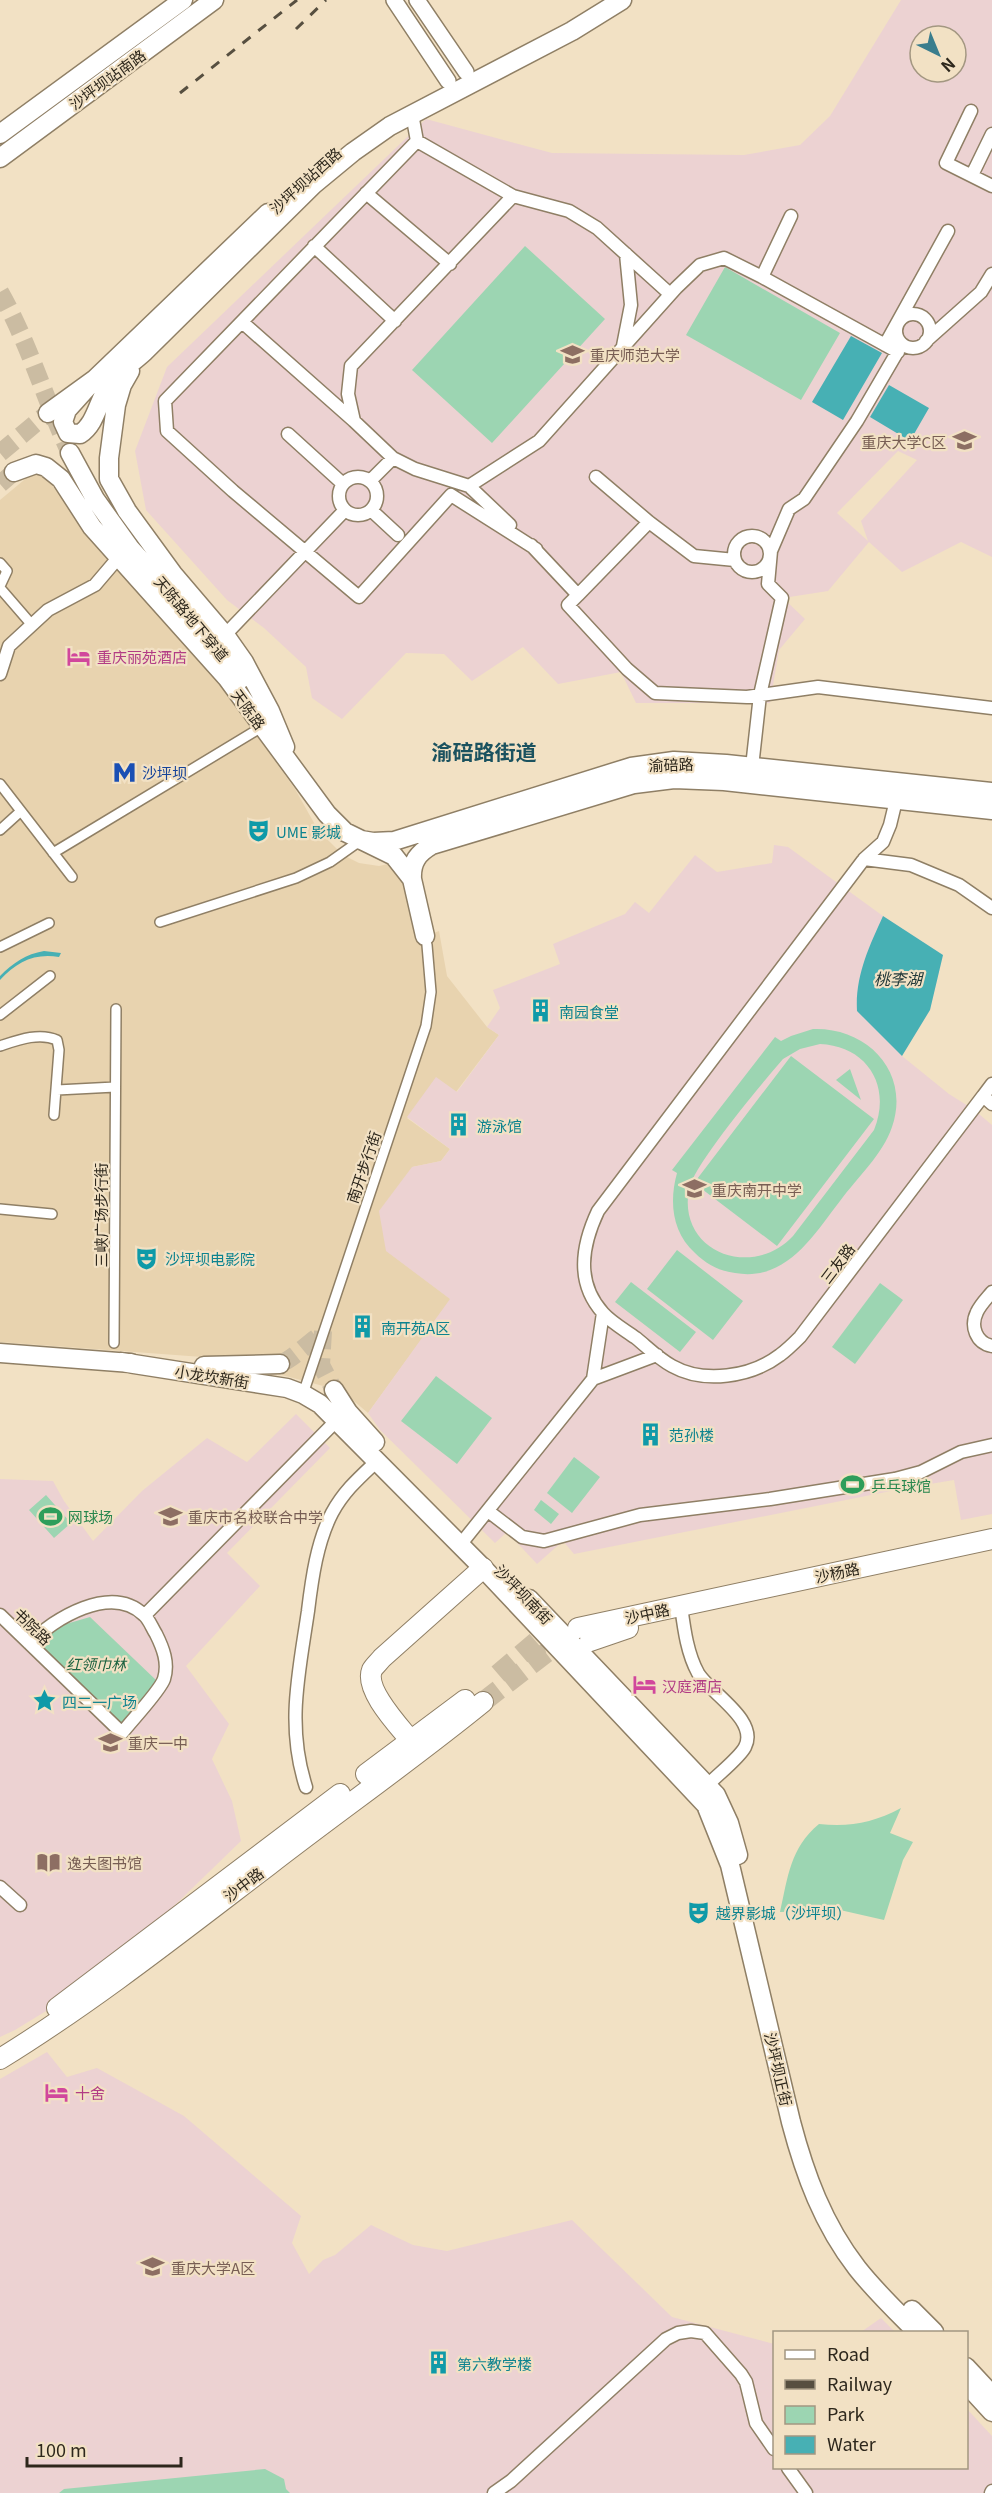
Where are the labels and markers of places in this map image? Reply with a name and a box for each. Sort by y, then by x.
school or university icon: 重庆师范大学 [559,341,585,367]
place label: 重庆师范大学 [590,344,680,365]
school or university icon: 重庆大学C区 [951,428,977,454]
place label: 重庆大学C区 [861,431,946,452]
hotel icon: 重庆丽苑酒店 [66,643,92,669]
place label: 重庆丽苑酒店 [97,646,187,667]
metro station icon: 沙坪坝 [111,759,137,785]
place label: 沙坪坝 [142,762,187,783]
theatre icon: UME 影城 [245,818,271,844]
place label: UME 影城 [276,821,341,842]
building icon: 南园食堂 [528,998,554,1024]
place label: 南园食堂 [559,1001,619,1022]
building icon: 游泳馆 [446,1112,472,1138]
place label: 游泳馆 [477,1115,522,1136]
school or university icon: 重庆南开中学 [681,1176,707,1202]
place label: 重庆南开中学 [712,1179,802,1200]
theatre icon: 沙坪坝电影院 [134,1245,160,1271]
place label: 沙坪坝电影院 [165,1248,255,1269]
building icon: 南开苑A区 [350,1314,376,1340]
place label: 南开苑A区 [381,1317,450,1338]
building icon: 范孙楼 [638,1421,664,1447]
place label: 范孙楼 [669,1424,714,1445]
sports icon: 乒乓球馆 [840,1472,866,1498]
place label: 乒乓球馆 [871,1475,931,1496]
sports icon: 网球场 [37,1503,63,1529]
school or university icon: 重庆市名校联合中学 [157,1503,183,1529]
place label: 网球场 [68,1506,113,1527]
place label: 重庆市名校联合中学 [188,1506,323,1527]
hotel icon: 汉庭酒店 [631,1672,657,1698]
place label: 汉庭酒店 [662,1675,722,1696]
place icon: 四二一广场 [31,1688,57,1714]
place label: 四二一广场 [62,1691,137,1712]
school or university icon: 重庆一中 [97,1729,123,1755]
place label: 重庆一中 [128,1732,188,1753]
library icon: 逸夫图书馆 [36,1849,62,1875]
place label: 逸夫图书馆 [67,1852,142,1873]
theatre icon: 越界影城（沙坪坝） [685,1899,711,1925]
place label: 越界影城（沙坪坝） [716,1902,851,1923]
hotel icon: 十舍 [44,2079,70,2105]
place label: 十舍 [75,2082,105,2103]
school or university icon: 重庆大学A区 [140,2254,166,2280]
place label: 重庆大学A区 [171,2257,255,2278]
building icon: 第六教学楼 [426,2350,452,2376]
place label: 第六教学楼 [457,2353,532,2374]

